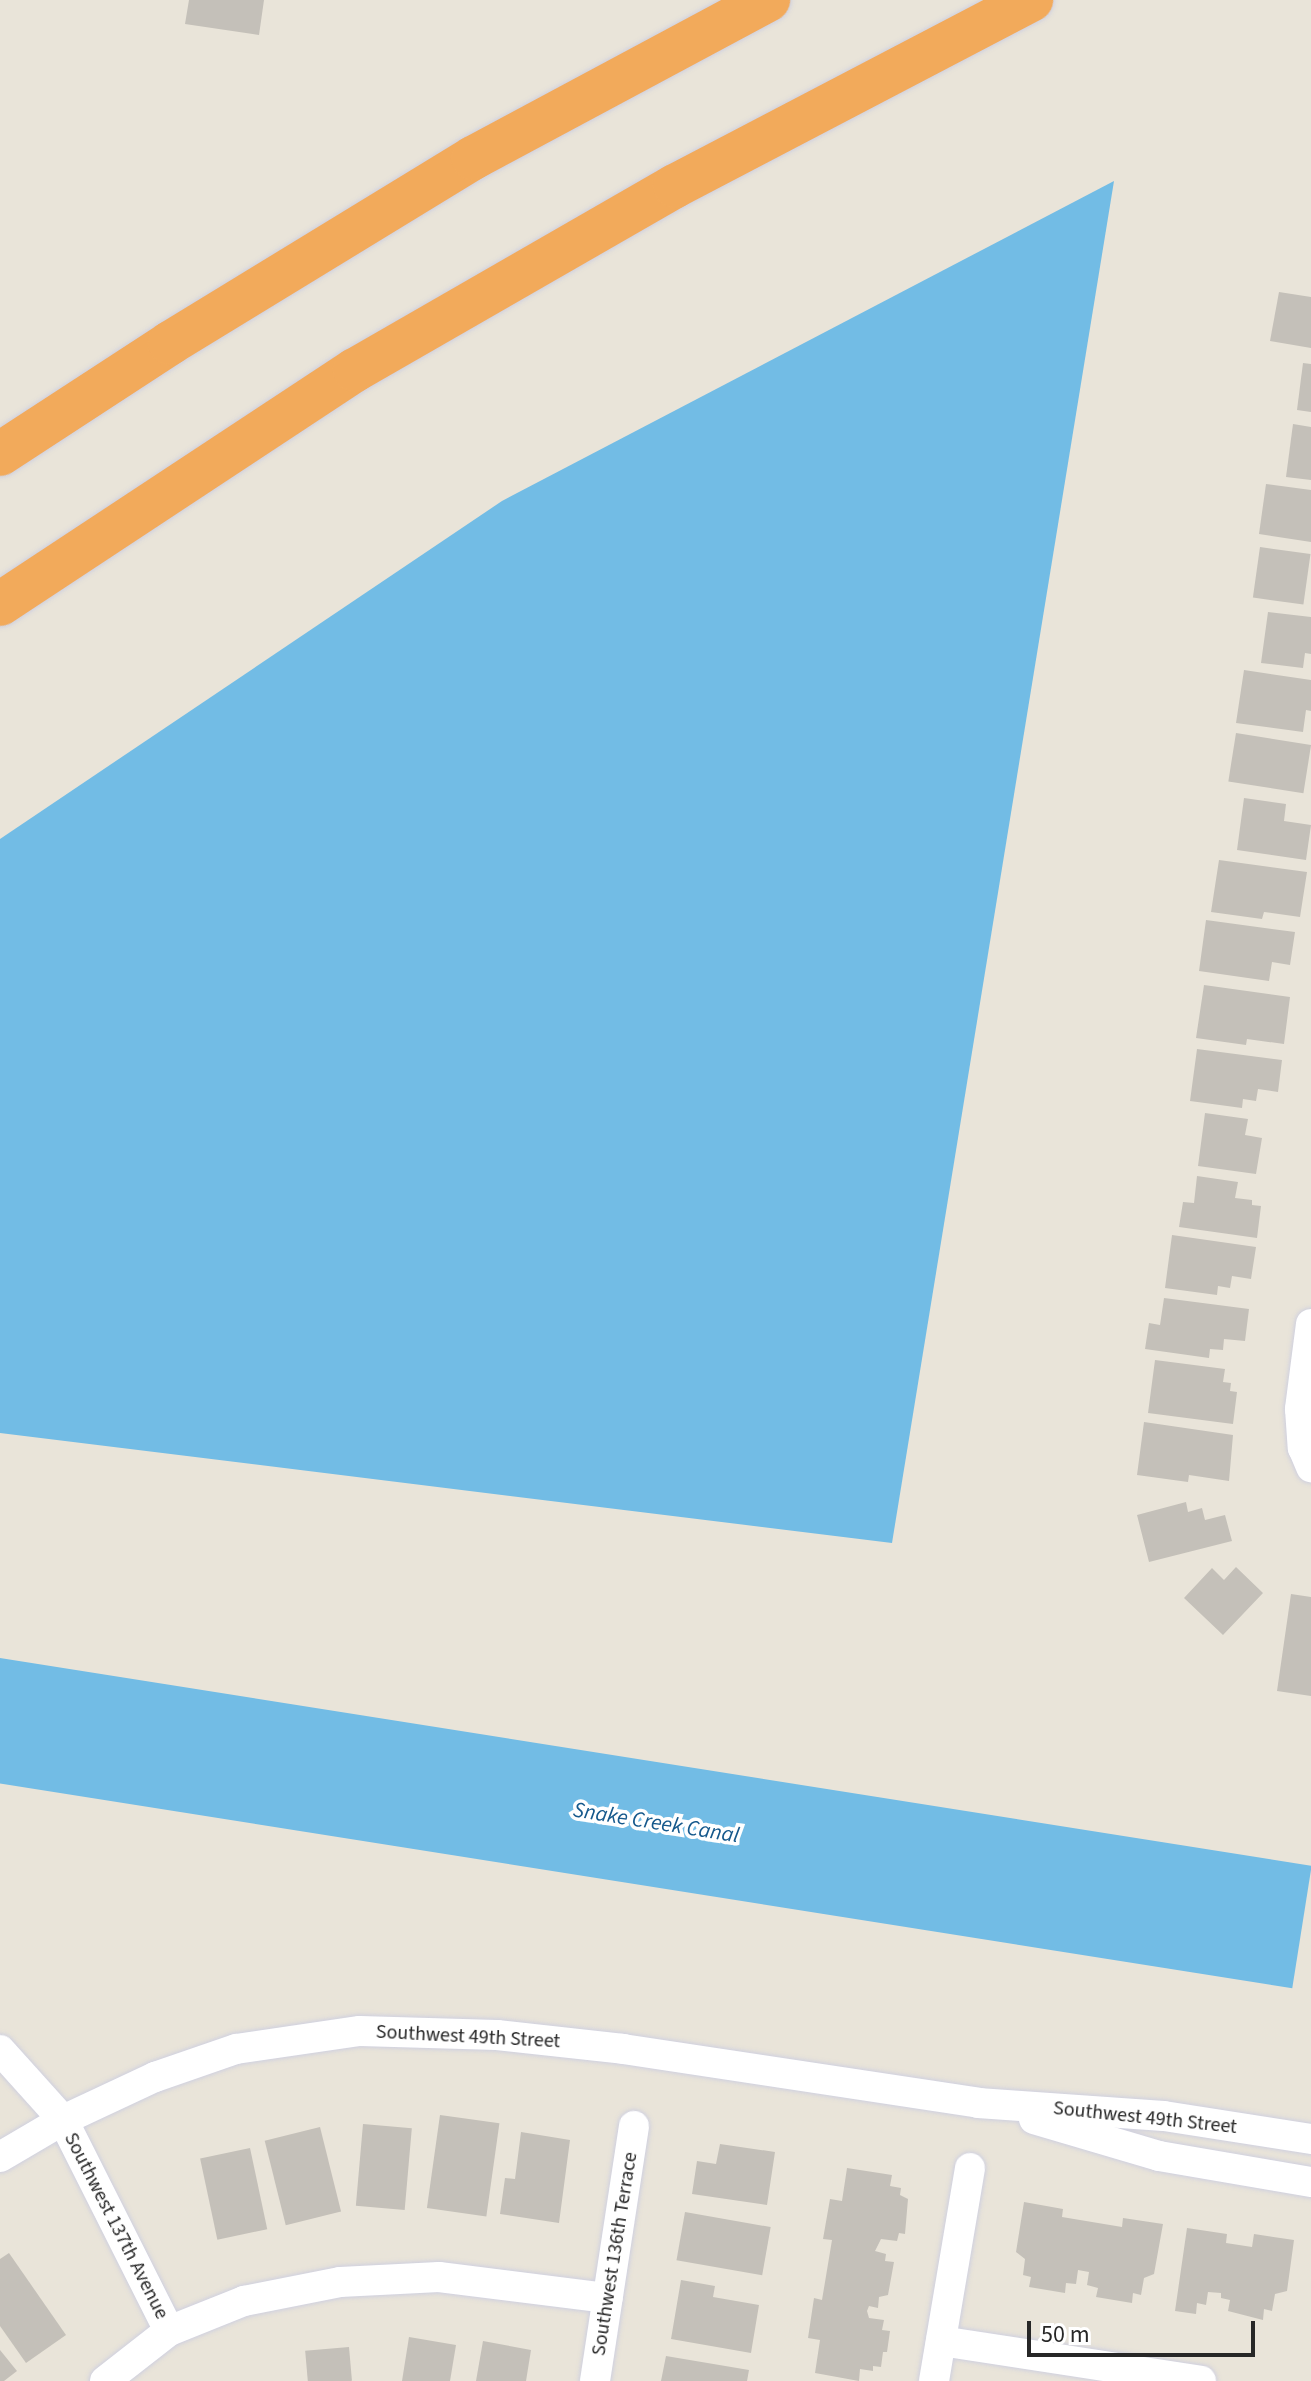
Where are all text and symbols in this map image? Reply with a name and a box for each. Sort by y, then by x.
water label: Snake Creek Canal [571,1797,741,1849]
street label: Southwest 49th Street [375,2020,561,2054]
street label: Southwest 49th Street [1052,2096,1238,2140]
street label: Southwest 137th Avenue [59,2129,173,2323]
street label: Southwest 136th Terrace [587,2150,643,2358]
scale bar [1031,2305,1259,2355]
text: 50 m [1041,2317,1090,2352]

